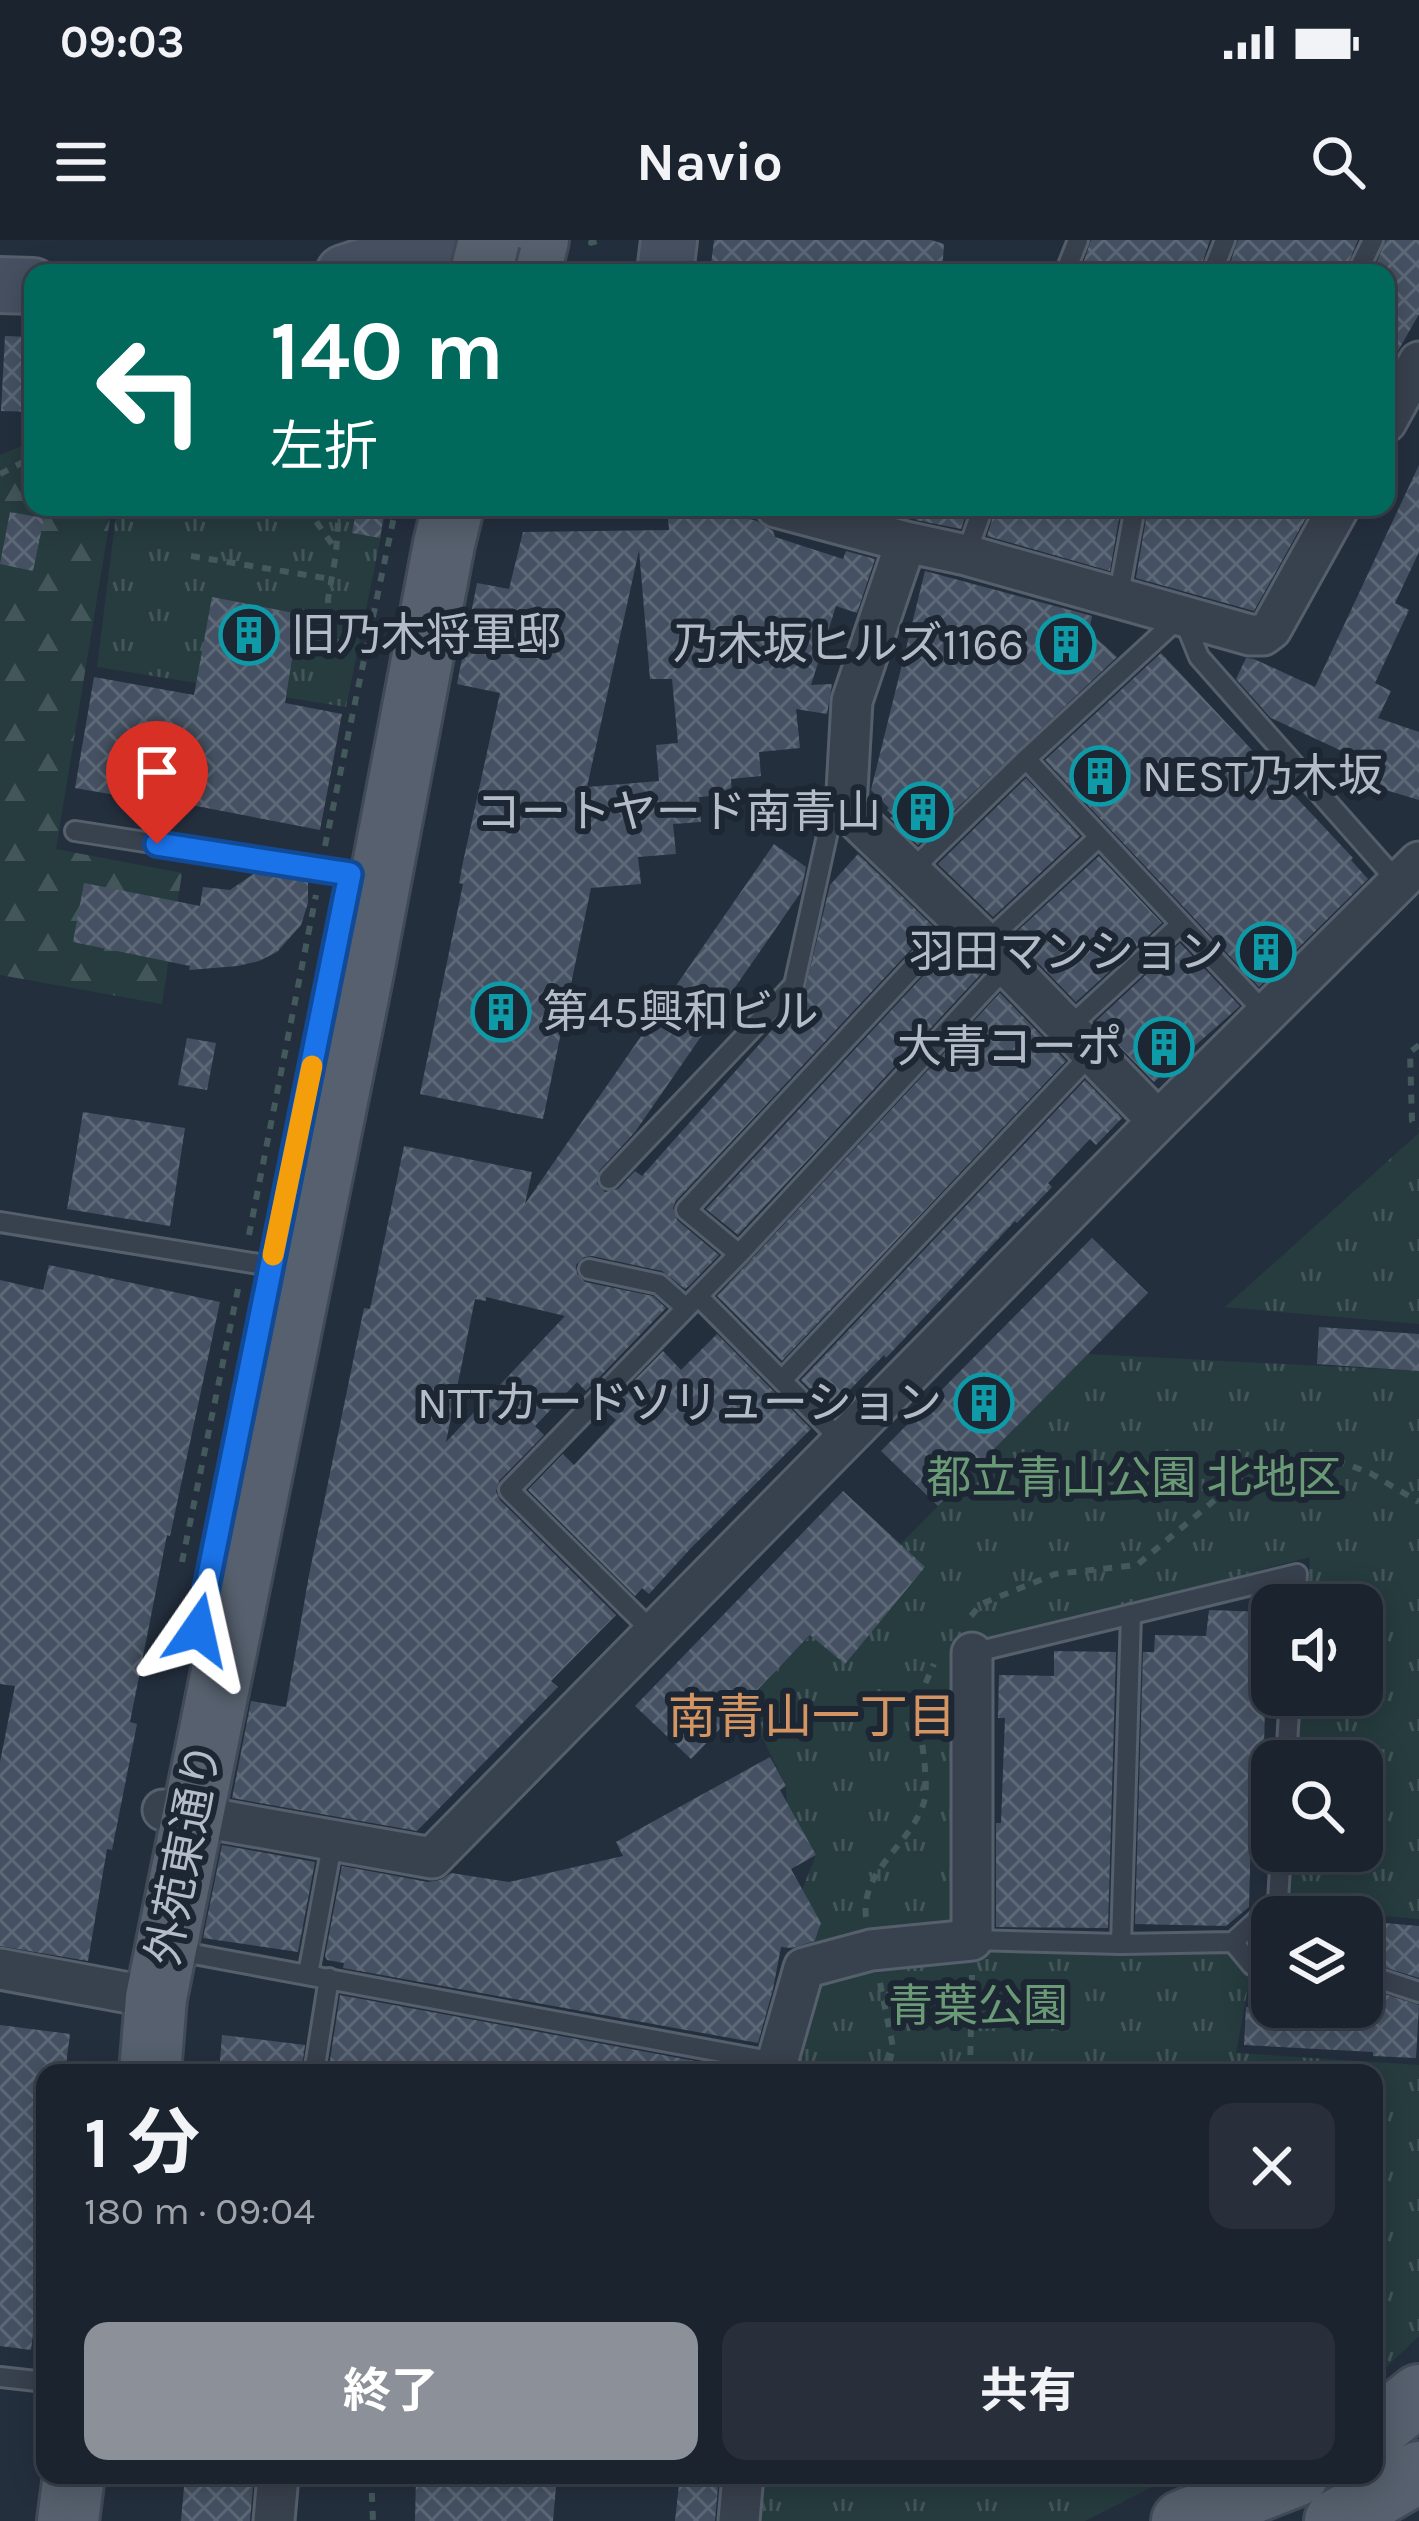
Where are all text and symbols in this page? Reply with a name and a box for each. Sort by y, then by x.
text: 09:03 [60,16,185,68]
icon: menu [48,129,114,195]
icon: search [1305,129,1371,195]
text: Navio [636,130,783,194]
text: 140 m [270,302,504,400]
icon: left [72,312,228,468]
text: 左折 [270,415,378,479]
building icon: 旧乃木将軍邸 [218,604,280,666]
place label: 旧乃木将軍邸 [291,609,561,661]
building icon: 乃木坂ヒルズ1166 [1035,613,1097,675]
place label: 乃木坂ヒルズ1166 [673,618,1024,670]
pin [106,721,208,844]
icon: arrive [124,739,190,805]
building icon: NEST乃木坂 [1069,745,1131,807]
place label: NEST乃木坂 [1142,750,1383,802]
building icon: コートヤード南青山 [892,781,954,843]
place label: コートヤード南青山 [476,786,881,838]
building icon: 羽田マンション [1235,921,1297,983]
place label: 羽田マンション [909,926,1224,978]
building icon: 第45興和ビル [470,981,532,1043]
place label: 第45興和ビル [543,986,819,1038]
building icon: 大青コーポ [1133,1016,1195,1078]
place label: 大青コーポ [897,1021,1122,1073]
building icon: NTTカードソリューション [953,1372,1015,1434]
place label: NTTカードソリューション [417,1377,942,1429]
park label: 都立青山公園 北地区 [926,1452,1342,1504]
position arrow [135,1567,261,1693]
map controls [1251,1584,1383,2028]
button: sound [1251,1584,1383,1716]
district label: 南青山一丁目 [668,1689,956,1745]
street label: 外苑東通り [137,1739,231,1969]
button: search [1251,1740,1383,1872]
button: layers [1251,1896,1383,2028]
park label: 青葉公園 [888,1980,1068,2032]
text: 1 分 [84,2101,200,2185]
button: close [1209,2103,1335,2229]
text: 180 m · 09:04 [84,2188,315,2234]
button: 終了 [84,2322,698,2460]
button: 共有 [722,2322,1335,2460]

